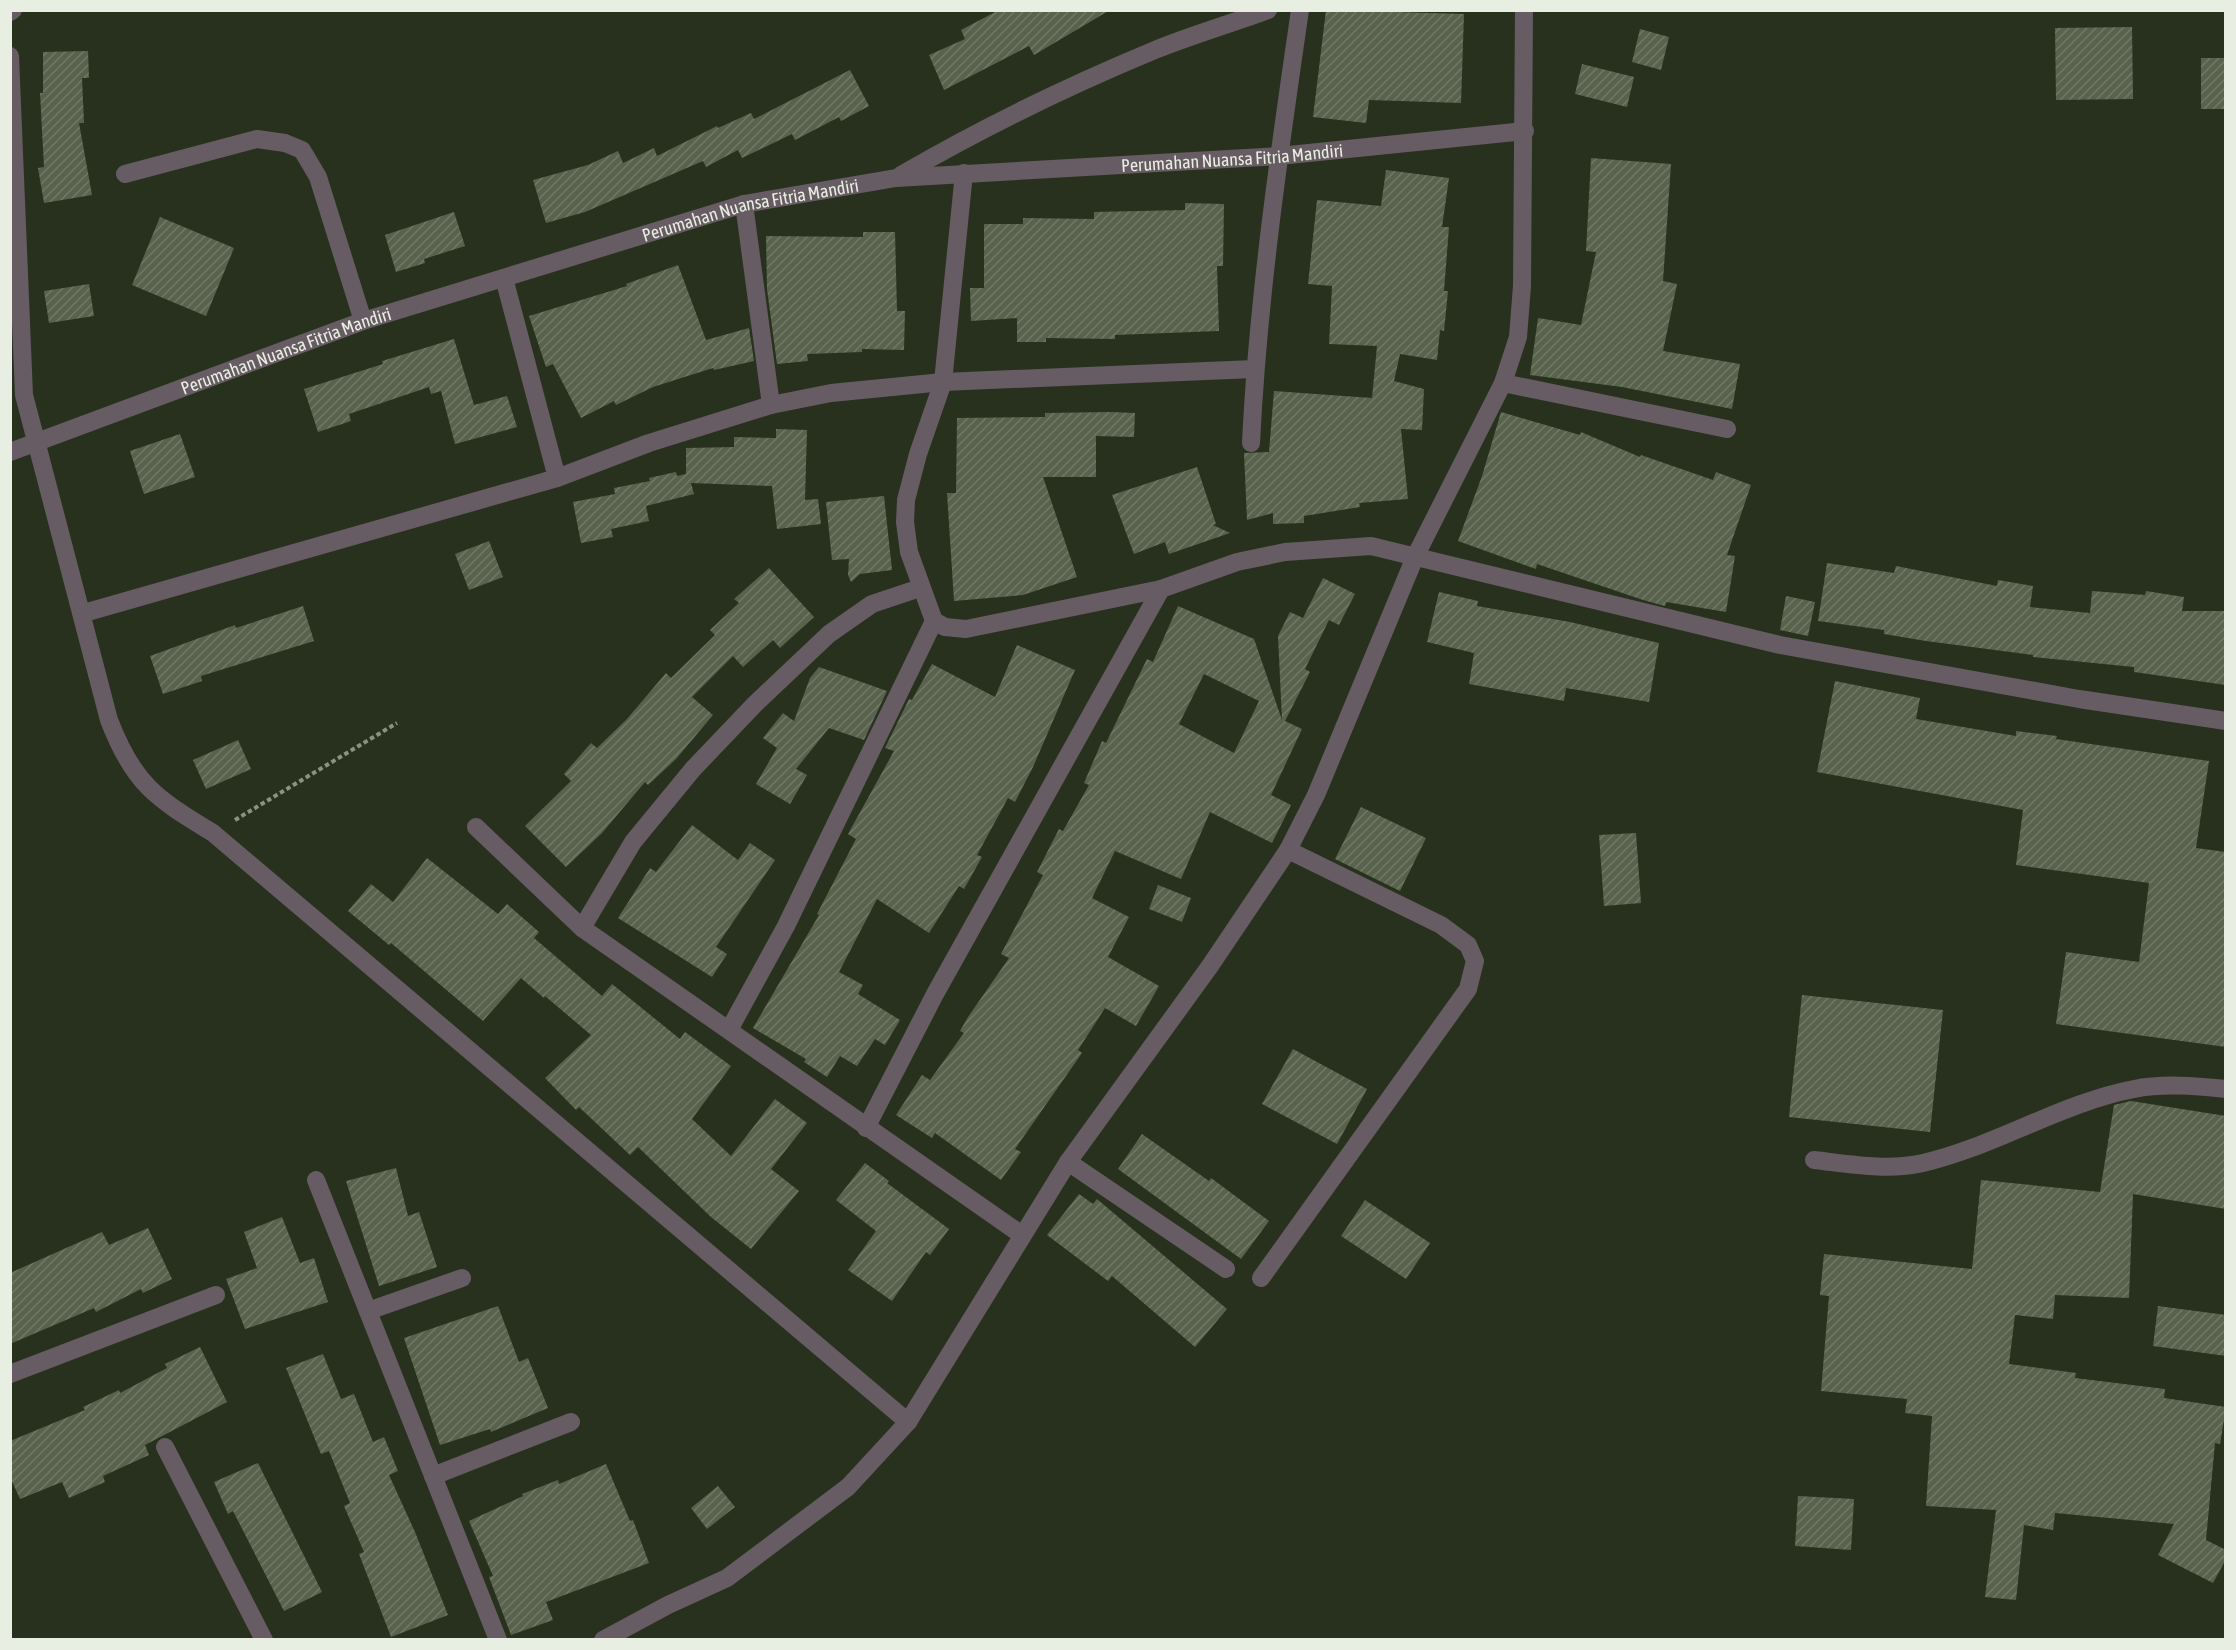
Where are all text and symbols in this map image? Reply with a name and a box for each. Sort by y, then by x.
street label: Perumahan Nuansa Fitria Mandiri [1121,139,1344,176]
street label: Perumahan Nuansa Fitria Mandiri [639,174,860,245]
street label: Perumahan Nuansa Fitria Mandiri [178,303,393,398]

